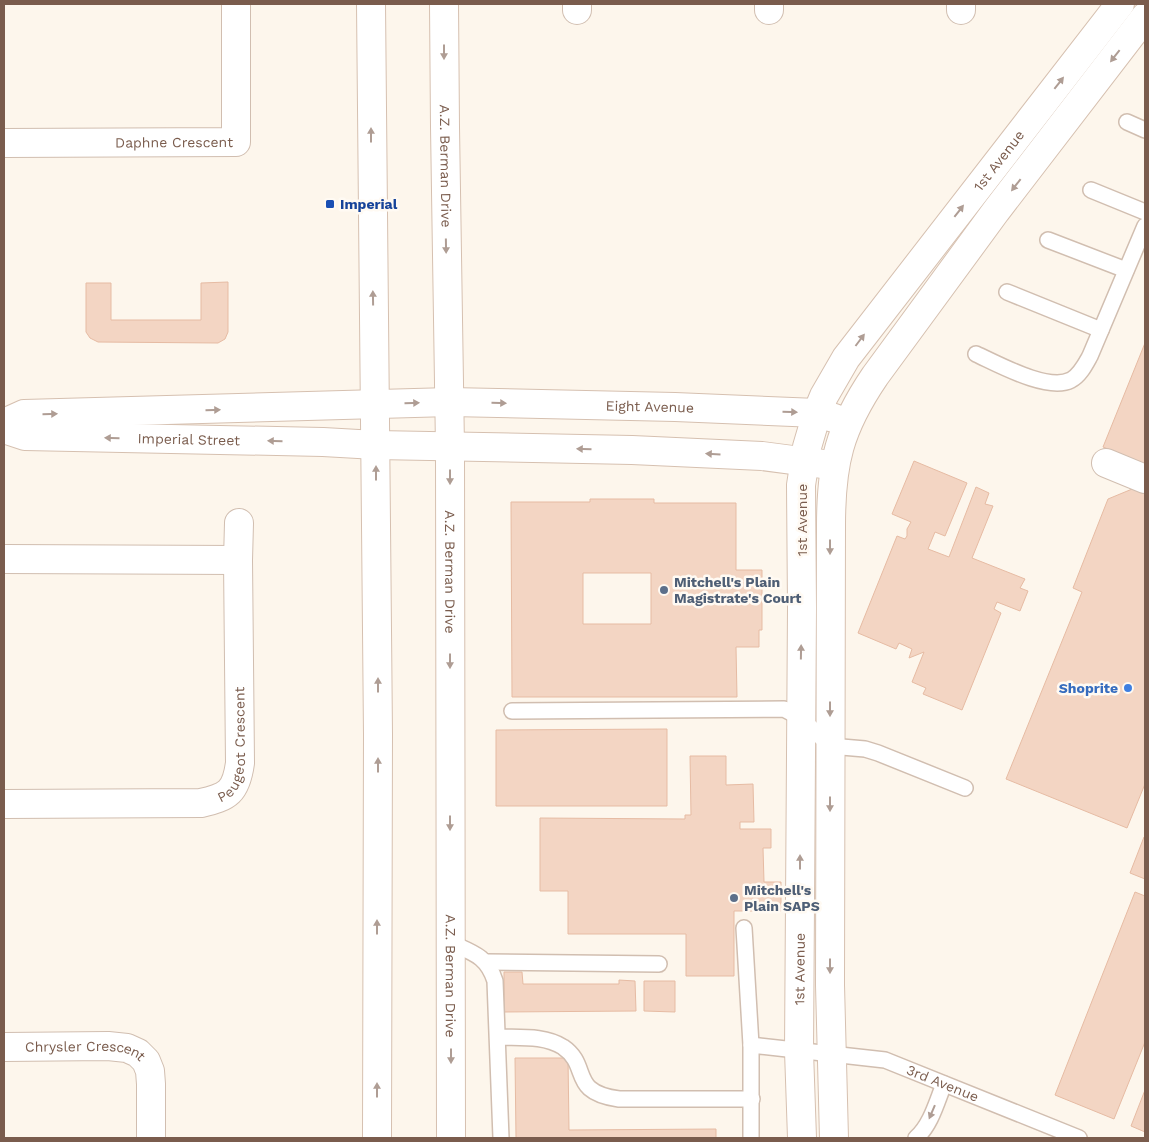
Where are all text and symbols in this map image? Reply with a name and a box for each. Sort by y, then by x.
one-way arrow [440,45,448,61]
one-way arrow [1110,49,1121,62]
one-way arrow [1053,77,1064,90]
street label: A.Z. Berman Drive [437,104,455,228]
one-way arrow [367,127,375,143]
street label: 1st Avenue [970,127,1027,194]
street label: Daphne Crescent [115,134,233,151]
one-way arrow [1011,178,1022,191]
place label: Imperial [340,196,398,212]
marker: Imperial [324,198,336,210]
one-way arrow [954,205,965,218]
one-way arrow [443,238,451,254]
one-way arrow [369,289,377,305]
one-way arrow [854,334,865,347]
street label: Eight Avenue [606,397,694,416]
one-way arrow [405,399,421,407]
one-way arrow [491,399,507,407]
one-way arrow [205,405,221,413]
one-way arrow [782,408,798,416]
one-way arrow [43,409,59,417]
street label: Imperial Street [137,430,240,448]
one-way arrow [104,434,120,442]
one-way arrow [266,437,282,445]
one-way arrow [575,444,591,452]
one-way arrow [705,449,721,457]
one-way arrow [372,465,380,481]
one-way arrow [446,469,454,485]
street label: 1st Avenue [794,484,810,556]
street label: A.Z. Berman Drive [442,510,458,634]
one-way arrow [826,539,834,555]
place label: Mitchell's Plain Magistrate's Court [674,574,802,606]
marker: Mitchell's Plain Magistrate's Court [658,584,670,596]
one-way arrow [798,643,806,659]
one-way arrow [446,653,454,669]
one-way arrow [373,677,381,693]
place label: Shoprite [1059,680,1118,696]
marker: Shoprite [1122,682,1134,694]
street label: Peugeot Crescent [215,686,248,806]
one-way arrow [826,702,834,718]
one-way arrow [374,756,382,772]
one-way arrow [826,796,834,812]
one-way arrow [446,815,454,831]
one-way arrow [797,854,805,870]
place label: Mitchell's Plain SAPS [744,882,820,914]
marker: Mitchell's Plain SAPS [728,892,740,904]
street label: A.Z. Berman Drive [443,914,459,1038]
one-way arrow [373,919,381,935]
street label: 1st Avenue [791,933,808,1005]
one-way arrow [826,959,834,975]
street label: Chrysler Crescent [25,1038,149,1064]
one-way arrow [447,1048,455,1064]
street label: 3rd Avenue [904,1062,981,1105]
one-way arrow [373,1081,381,1097]
one-way arrow [928,1105,936,1119]

